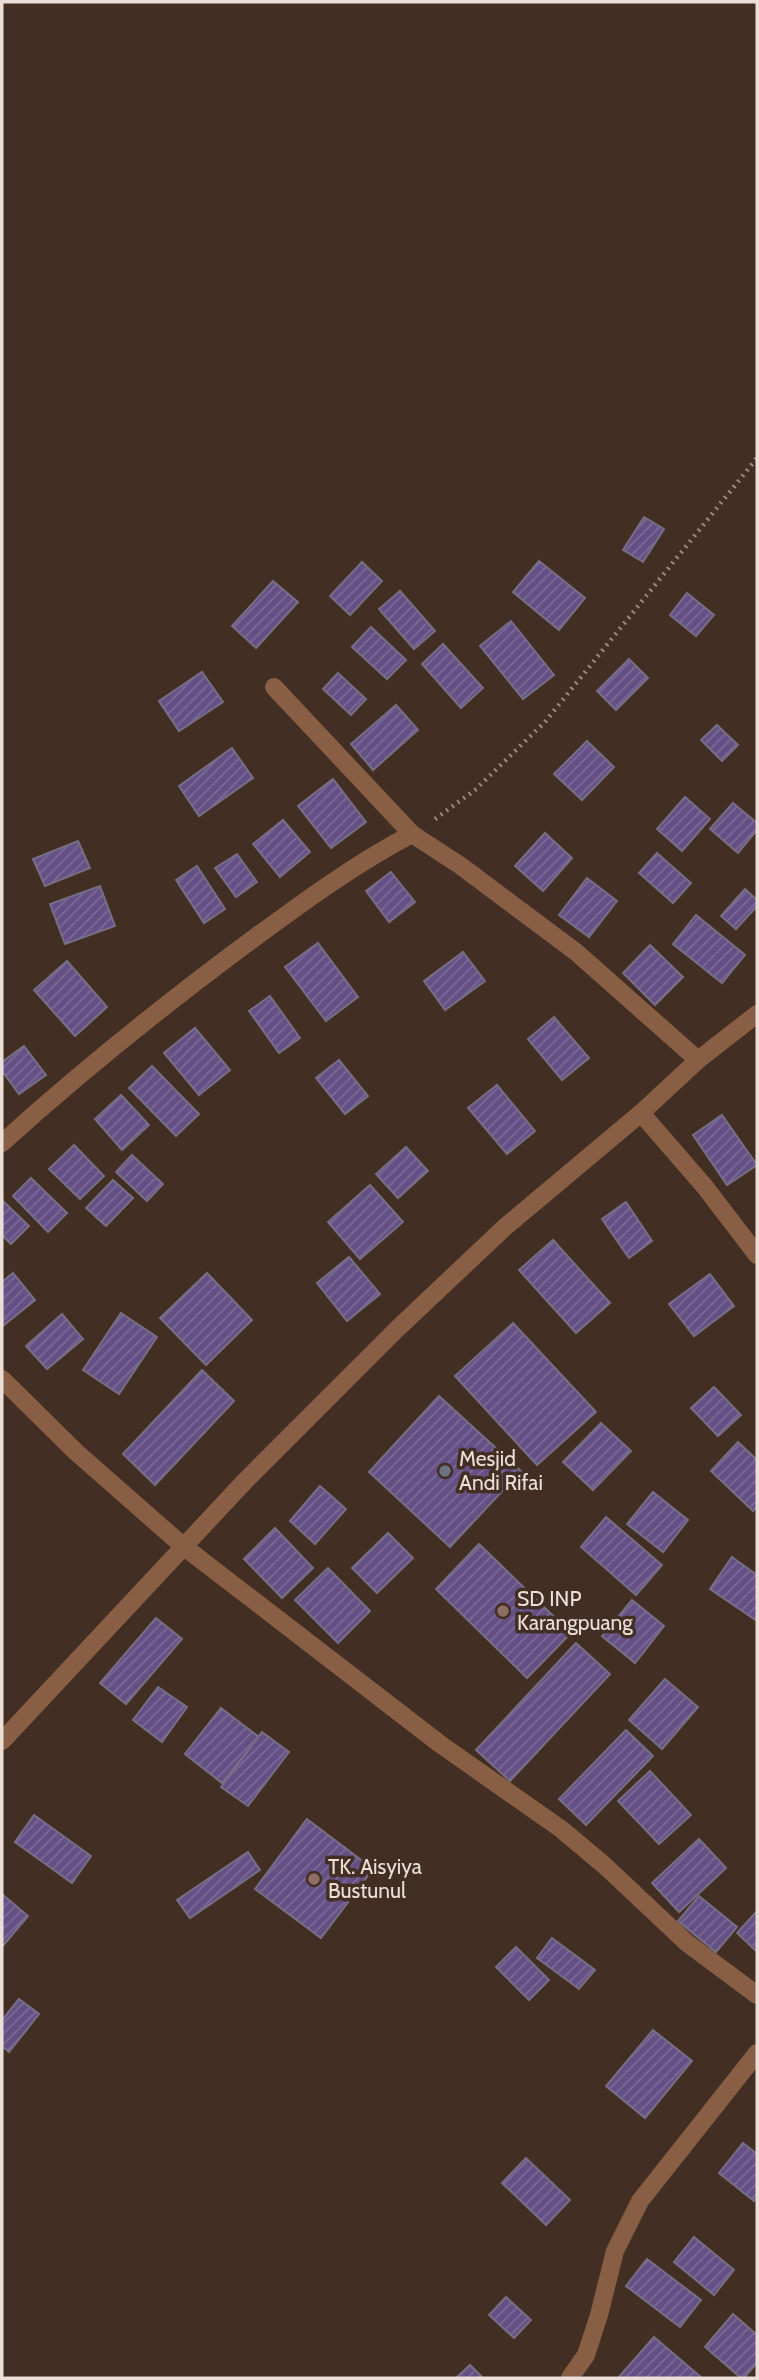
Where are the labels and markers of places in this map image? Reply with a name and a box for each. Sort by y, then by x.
place label: Mesjid Andi Rifai [459,1446,543,1495]
marker: Mesjid Andi Rifai [437,1463,453,1479]
place label: SD INP Karangpuang [517,1586,633,1635]
marker: SD INP Karangpuang [495,1603,511,1619]
place label: TK. Aisyiya Bustunul [328,1854,422,1903]
marker: TK. Aisyiya Bustunul [306,1871,322,1887]

